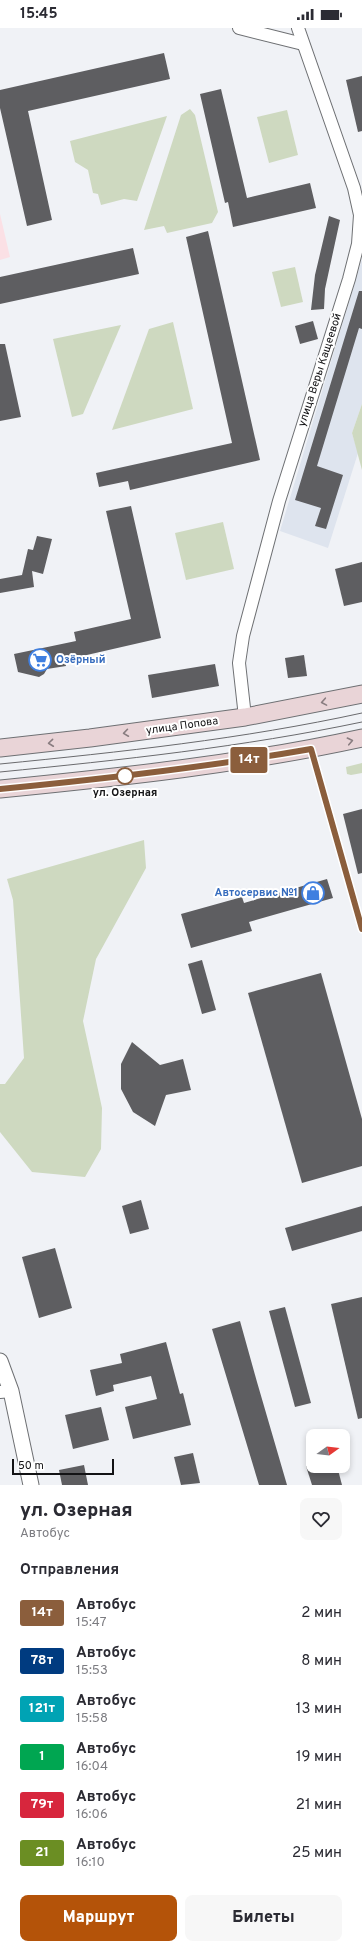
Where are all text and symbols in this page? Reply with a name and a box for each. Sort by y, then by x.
text: 15:45 [20,5,58,24]
street label: улица Веры Кащеевой [295,312,345,428]
supermarket icon: Озёрный [27,647,53,673]
place label: Озёрный [56,653,106,667]
one-way arrow [321,698,327,706]
street label: улица Попова [145,714,219,738]
one-way arrow [123,728,129,737]
one-way arrow [347,737,353,746]
one-way arrow [48,738,54,747]
line badge: 14т [226,747,272,773]
text: 14т [238,751,260,768]
marker: ул. Озерная [116,767,134,785]
place label: ул. Озерная [93,786,157,800]
shop icon: Автосервис №1 [300,880,326,906]
place label: Автосервис №1 [215,886,298,900]
north arrow [306,1429,350,1473]
map controls [306,1429,350,1473]
scale bar [12,1457,114,1476]
text: 50 m [18,1459,44,1473]
button: heart [300,1498,342,1540]
text: ул. Озерная [20,1499,133,1523]
text: Автобус [20,1526,70,1542]
text: Отправления [20,1561,119,1580]
text: Автобус [76,1596,136,1615]
text: 14т [31,1604,53,1621]
text: 2 мин [301,1604,342,1623]
text: 15:47 [76,1615,107,1631]
text: Автобус [76,1644,136,1663]
text: 78т [31,1652,53,1669]
text: 8 мин [301,1652,342,1671]
text: 15:53 [76,1663,108,1679]
text: Автобус [76,1692,136,1711]
text: 121т [29,1700,55,1717]
text: 13 мин [296,1700,342,1719]
text: 15:58 [76,1711,108,1727]
text: Автобус [76,1740,136,1759]
text: 1 [39,1748,45,1765]
text: 19 мин [296,1748,342,1767]
text: 16:04 [76,1759,108,1775]
text: Автобус [76,1788,136,1807]
text: 79т [31,1796,53,1813]
text: 21 мин [296,1796,342,1815]
text: 16:06 [76,1807,108,1823]
text: Автобус [76,1836,136,1855]
text: 21 [35,1844,49,1861]
text: 25 мин [292,1844,342,1863]
text: 16:10 [76,1855,105,1871]
button: Маршрут [20,1895,177,1941]
button: Билеты [185,1895,342,1941]

